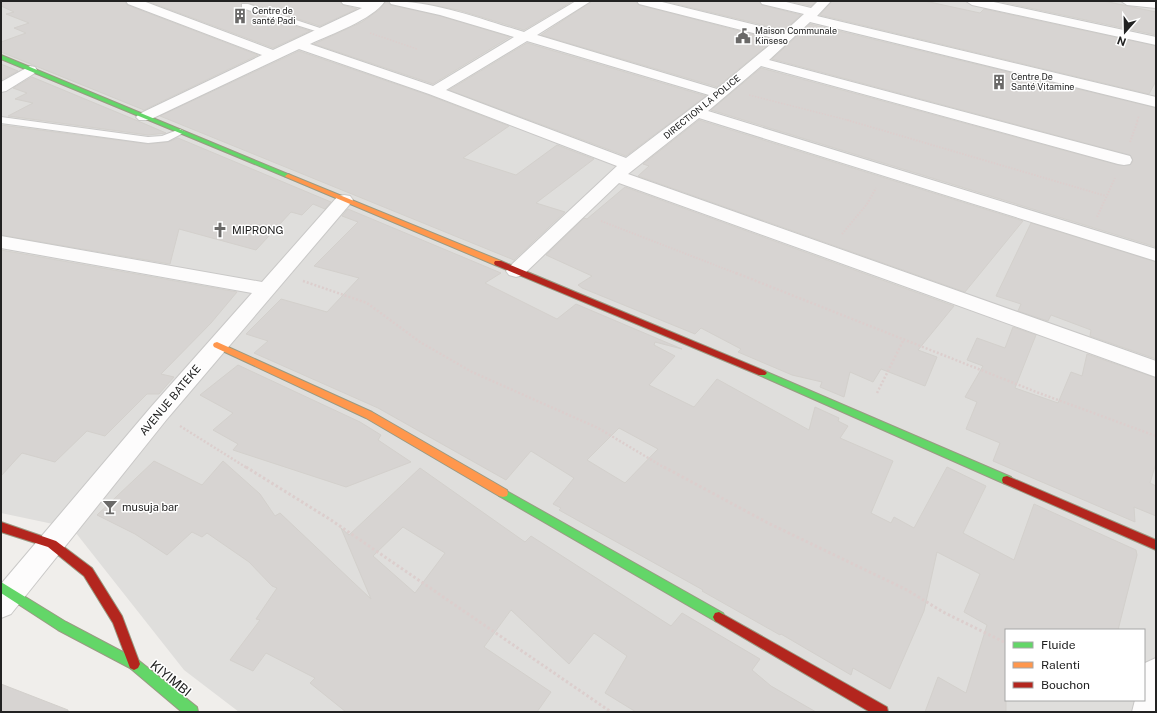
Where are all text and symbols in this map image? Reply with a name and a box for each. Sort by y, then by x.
place label: Centre de santé Padi [252,5,295,26]
building icon: Centre de santé Padi [231,7,249,25]
north arrow [1105,12,1145,52]
place label: Maison Communale Kinseso [755,25,837,46]
public building icon: Maison Communale Kinseso [734,27,752,45]
text: N [1115,34,1128,49]
place label: Centre De Santé Vitamine [1011,71,1074,92]
street label: DIRECTION LA POLICE [661,72,743,141]
building icon: Centre De Santé Vitamine [990,73,1008,91]
church icon: MIPRONG [211,221,229,239]
place label: MIPRONG [232,224,284,236]
street label: AVENUE BATEKE [137,362,203,438]
bar icon: musuja bar [101,498,119,516]
place label: musuja bar [122,501,178,513]
legend [1005,629,1145,701]
text: Fluide [1041,638,1076,652]
street label: KIYIMBI [147,657,194,699]
text: Ralenti [1041,658,1080,672]
text: Bouchon [1041,678,1090,692]

